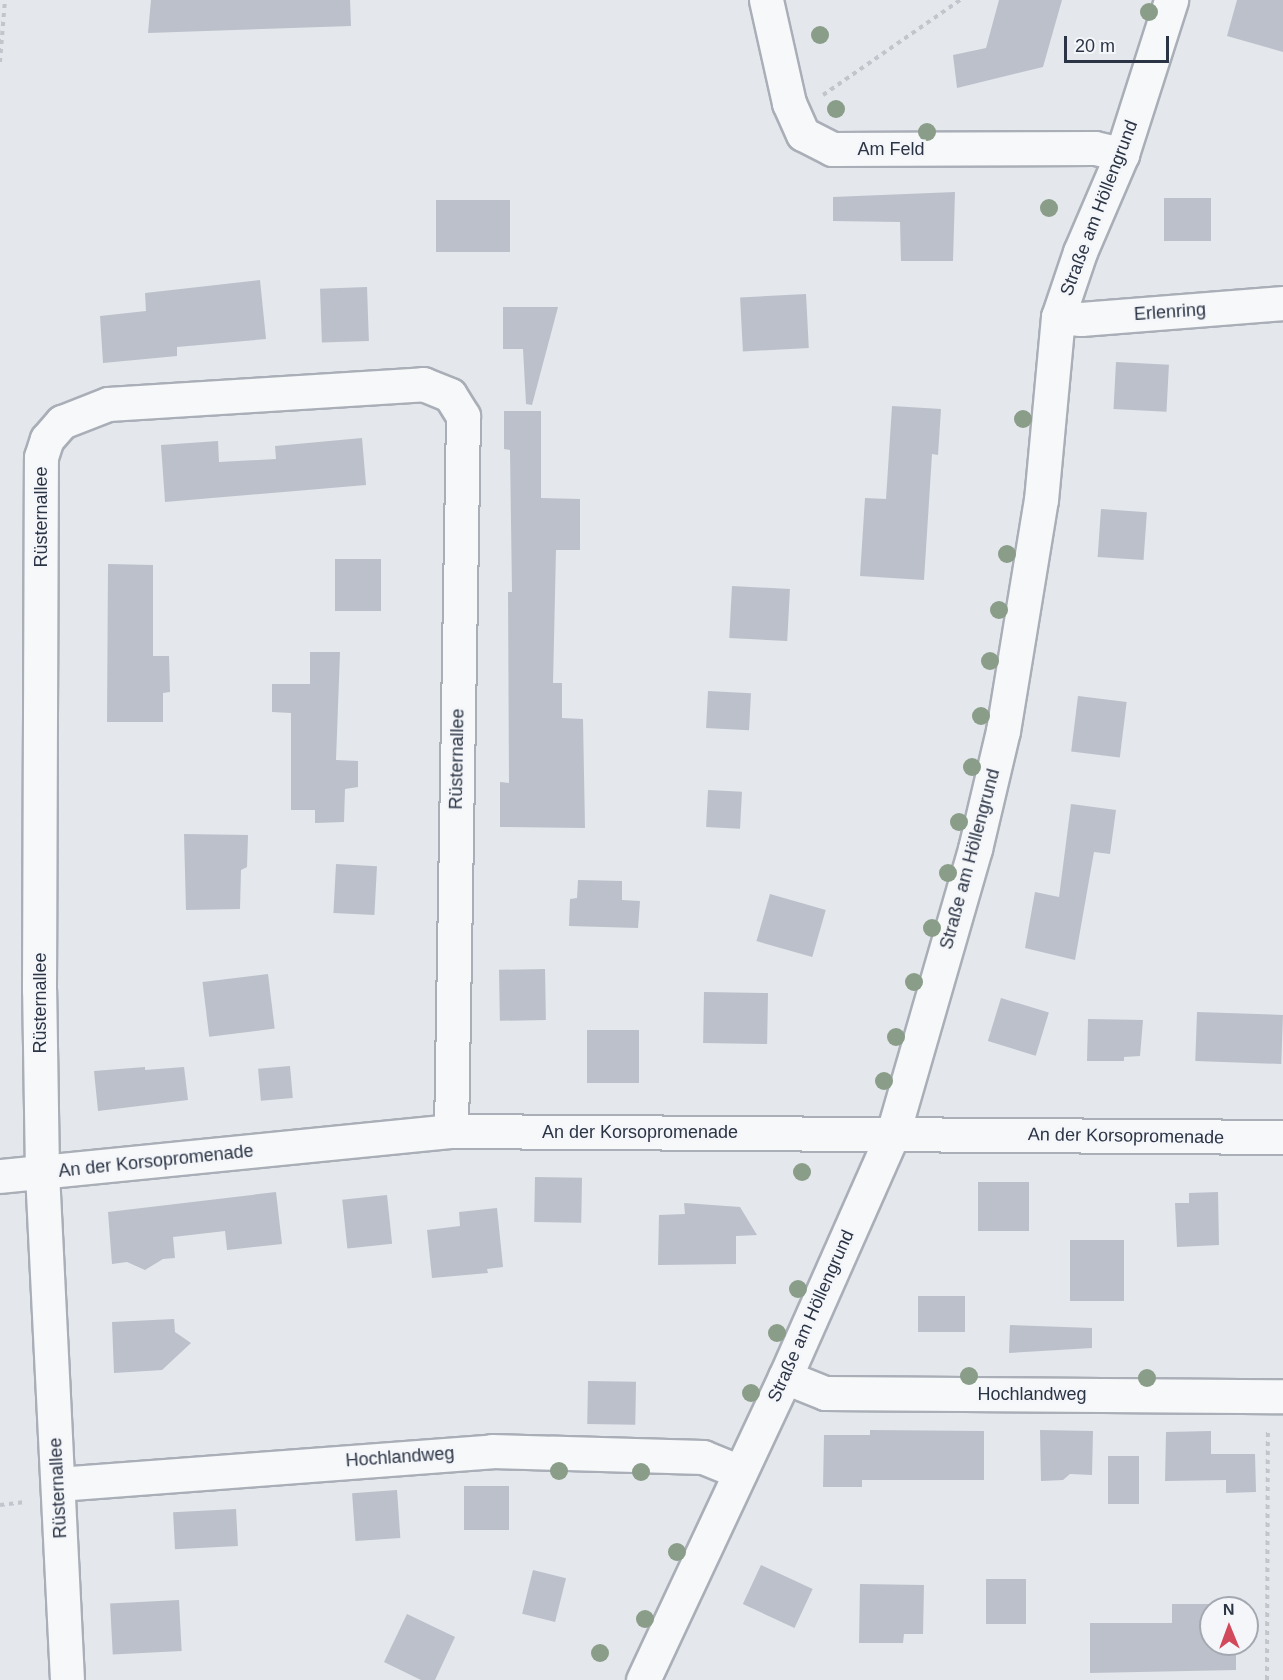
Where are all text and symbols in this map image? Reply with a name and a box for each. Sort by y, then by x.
scale bar [1067,24,1172,62]
text: 20 m [1075,36,1115,56]
street label: Straße am Höllengrund [1056,117,1142,299]
street label: Am Feld [857,138,925,160]
street label: Erlenring [1133,299,1207,325]
street label: Rüsternallee [30,466,52,568]
street label: Rüsternallee [445,708,469,810]
street label: Straße am Höllengrund [935,766,1005,952]
street label: Rüsternallee [29,952,51,1054]
street label: An der Korsopromenade [542,1121,738,1143]
street label: An der Korsopromenade [1028,1123,1224,1149]
street label: An der Korsopromenade [57,1140,255,1182]
street label: Straße am Höllengrund [763,1227,859,1405]
street label: Hochlandweg [977,1383,1087,1405]
street label: Rüsternallee [45,1437,71,1539]
street label: Hochlandweg [345,1442,455,1472]
north arrow [1199,1596,1259,1656]
text: N [1223,1601,1235,1618]

